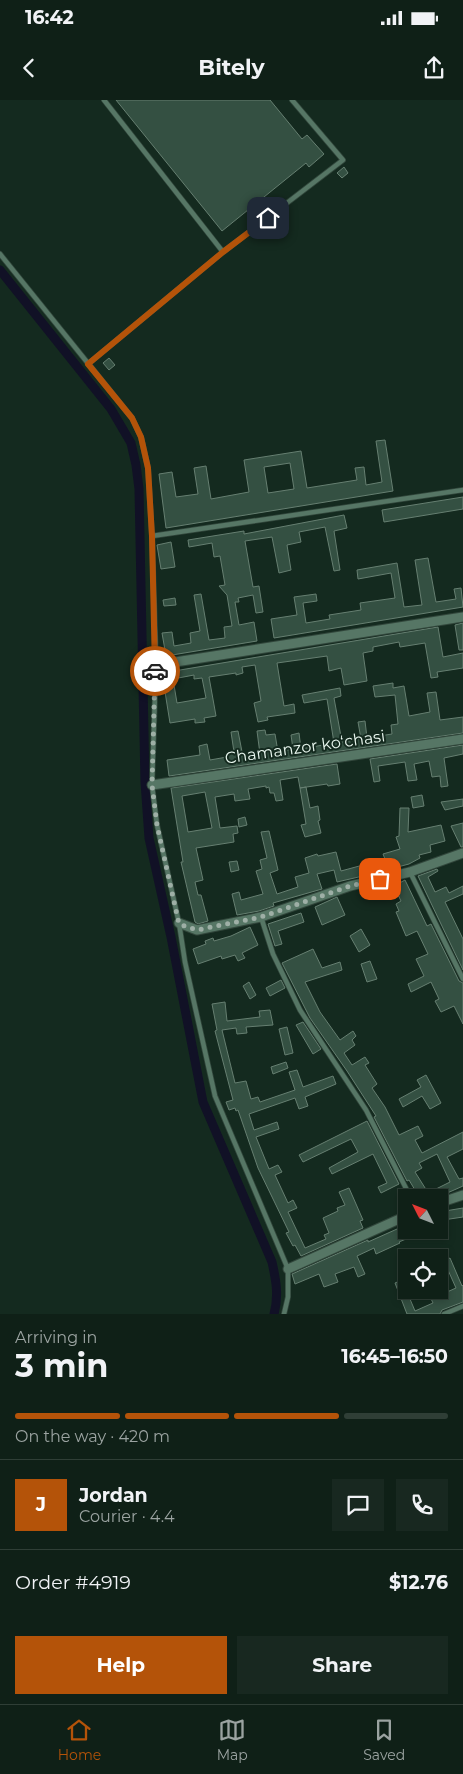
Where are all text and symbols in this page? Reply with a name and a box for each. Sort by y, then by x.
text: 16:42 [25,6,74,29]
icon: back [15,54,43,82]
text: Bitely [198,54,265,81]
icon: share [420,54,448,82]
pin [247,197,289,239]
icon: home [254,204,282,232]
courier [130,646,180,696]
icon: car [141,657,169,685]
street label: Chamanzor koʻchasi [224,726,386,768]
pin [359,858,401,900]
icon: bag [366,865,394,893]
north arrow [398,1189,448,1239]
map controls [398,1189,448,1299]
button: locate [398,1249,448,1299]
text: Arriving in [15,1328,97,1347]
text: 16:45–16:50 [341,1345,448,1368]
text: 3 min [15,1346,108,1385]
text: On the way · 420 m [15,1427,170,1446]
button: chat [332,1479,384,1531]
button: phone [396,1479,448,1531]
text: Jordan [79,1484,148,1507]
text: J [36,1493,46,1516]
text: Courier · 4.4 [79,1507,175,1526]
text: Order #4919 [15,1571,131,1594]
text: $12.76 [389,1571,448,1594]
button: Help [15,1636,227,1694]
button: Share [237,1636,448,1694]
tab: Home [58,1716,101,1764]
tab: Map [217,1716,248,1764]
tab: Saved [363,1716,405,1764]

